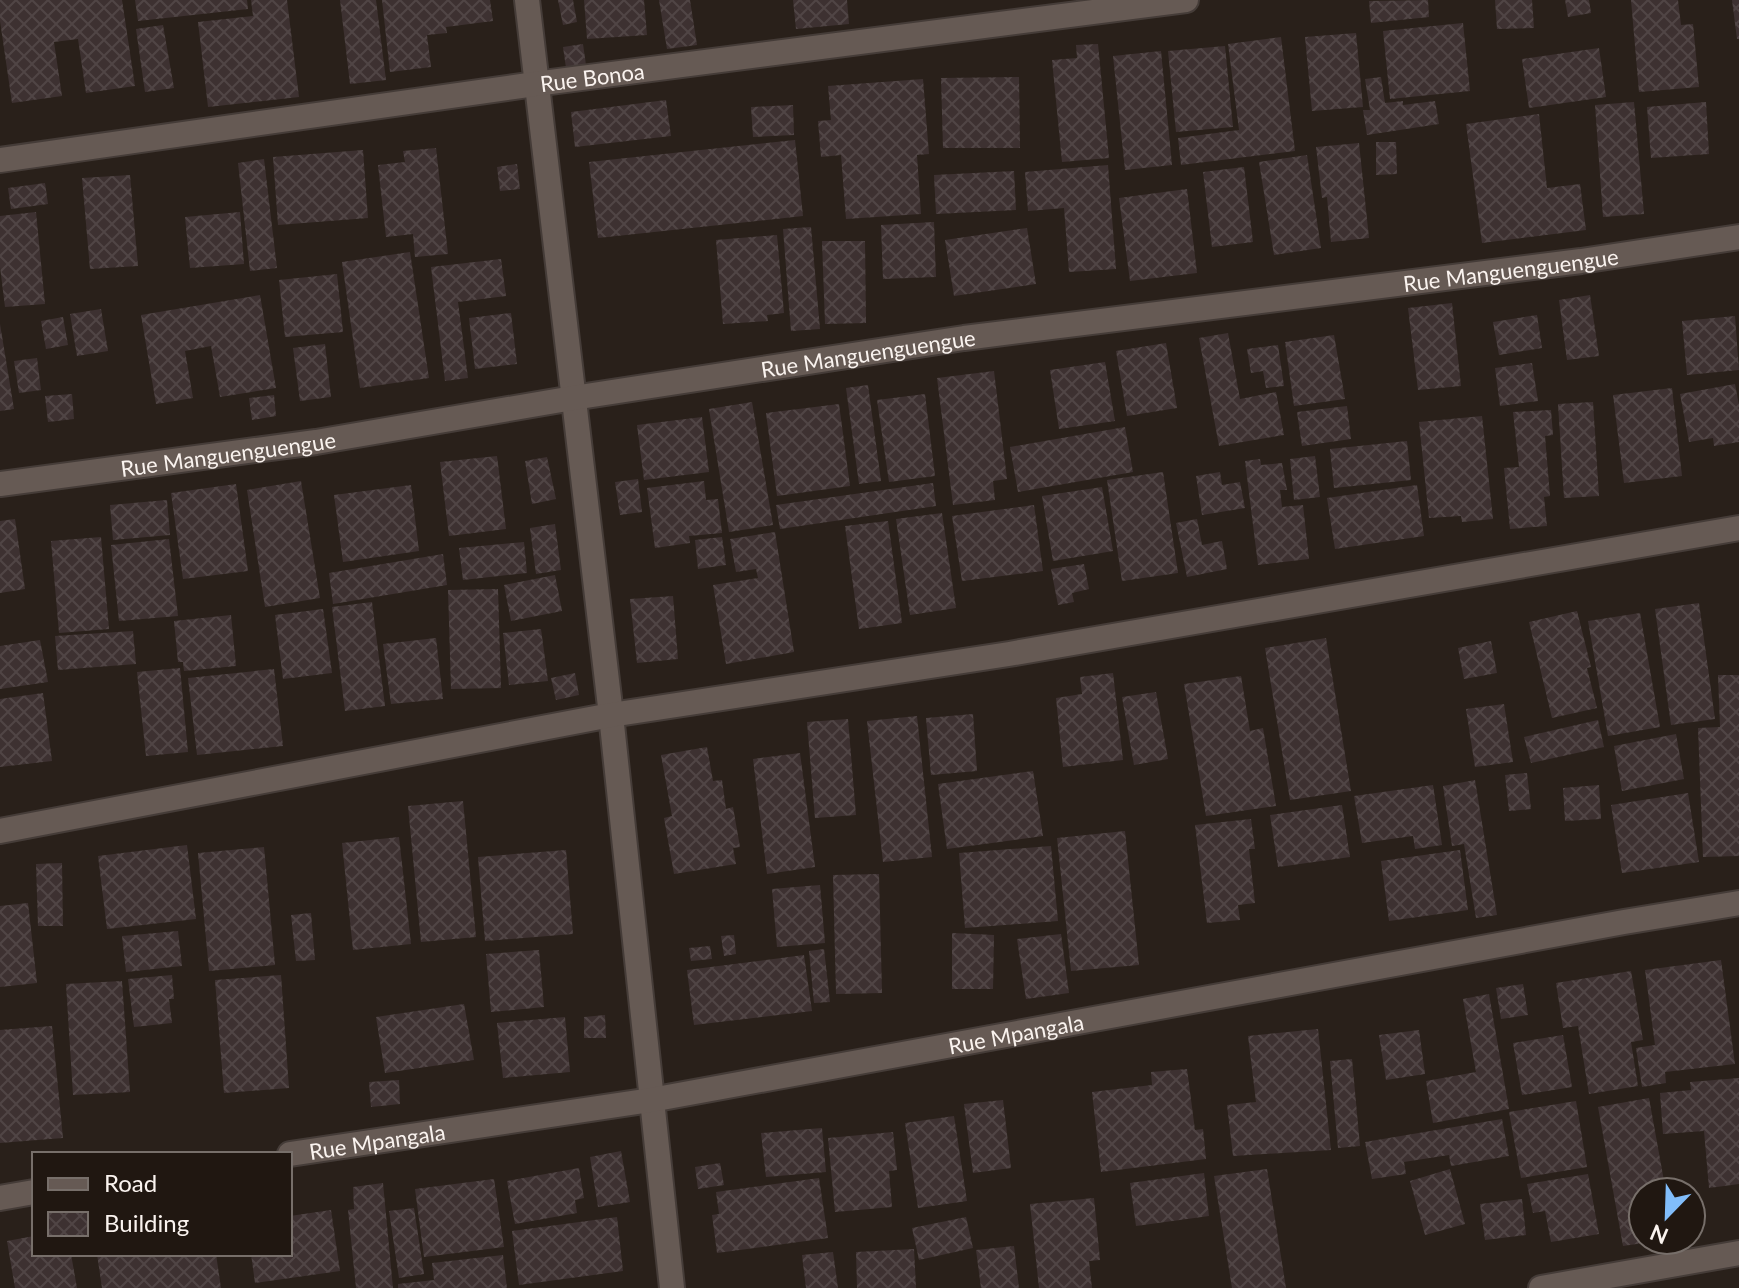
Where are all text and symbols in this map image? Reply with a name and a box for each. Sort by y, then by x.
street label: Rue Bonoa [538,57,646,97]
street label: Rue Manguenguengue [1401,242,1620,297]
street label: Rue Manguenguengue [759,323,977,383]
street label: Rue Manguenguengue [119,425,338,481]
street label: Rue Mpangala [946,1008,1086,1059]
street label: Rue Mpangala [307,1117,447,1164]
legend [32,1152,292,1256]
text: Road [104,1168,157,1197]
north arrow [1627,1176,1707,1256]
text: Building [104,1208,189,1237]
text: N [1646,1219,1672,1251]

